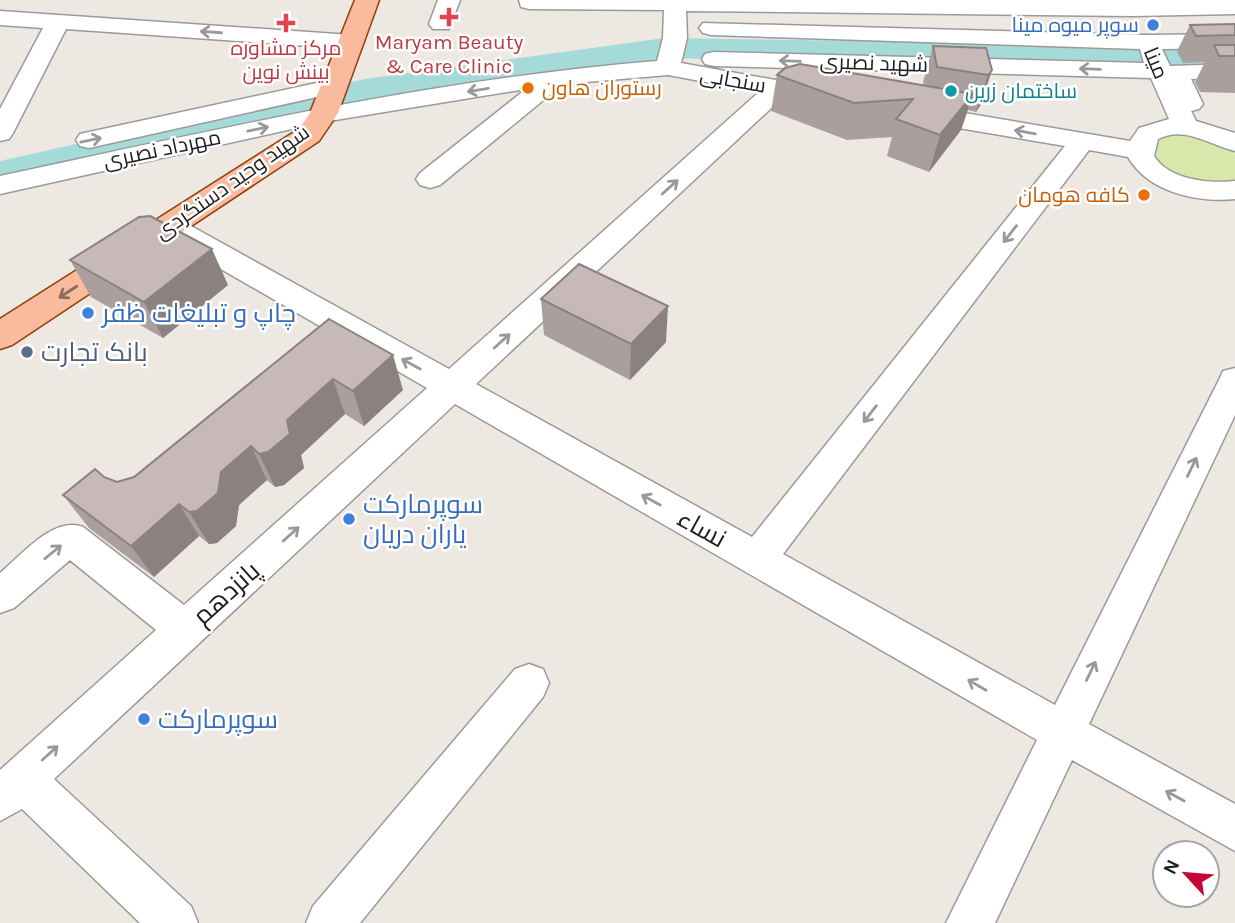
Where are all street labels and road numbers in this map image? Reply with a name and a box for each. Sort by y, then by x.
street label: مینا [1139,44,1173,82]
street label: شهید نصیری [819,49,929,78]
street label: سنجابی [698,62,768,99]
street label: شهید وحید دستگردی [150,120,314,245]
street label: مهرداد نصیری [101,125,223,174]
street label: نساء [672,502,732,554]
street label: پانزدهم [186,555,268,633]

